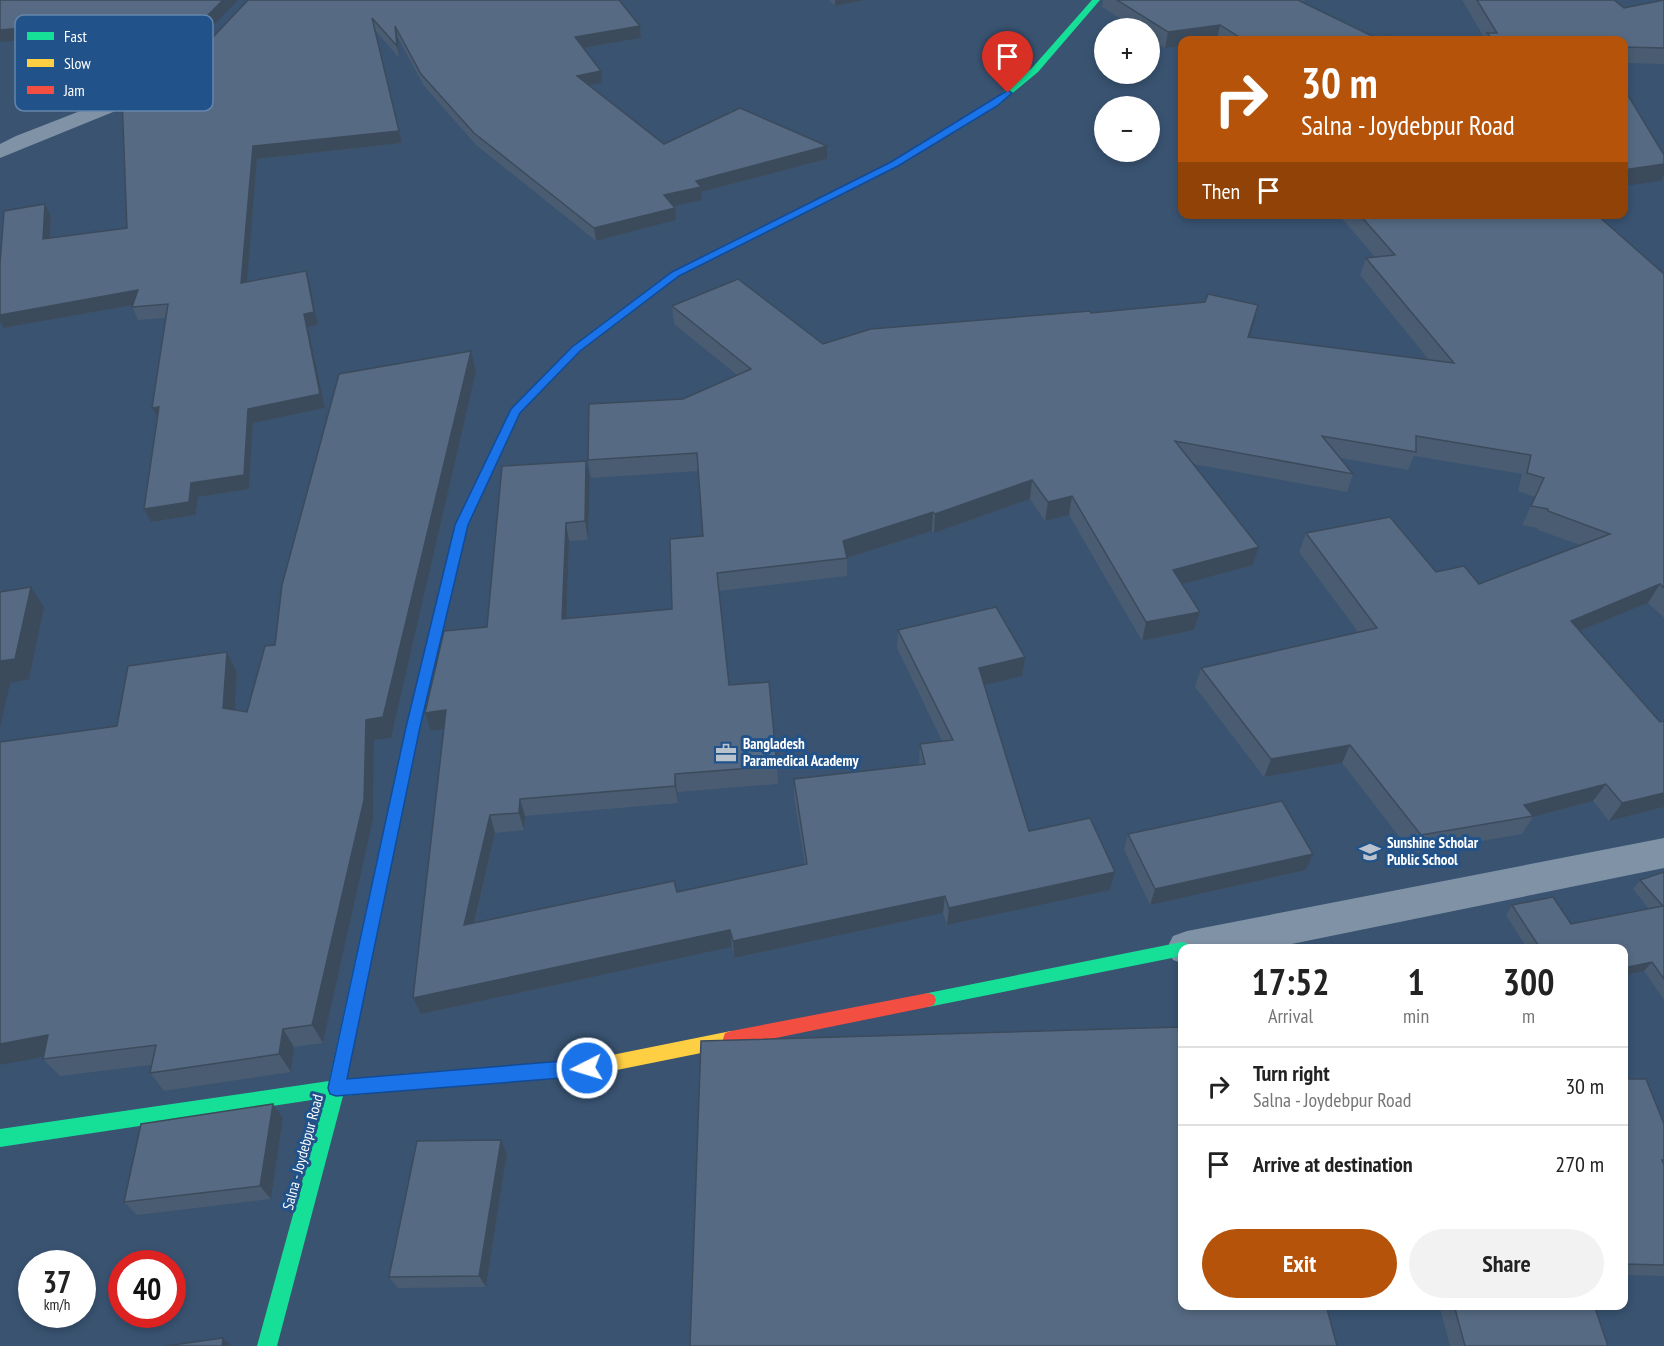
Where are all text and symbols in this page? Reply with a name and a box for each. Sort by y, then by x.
legend [15,15,213,111]
map controls [1094,18,1160,162]
button: + [1094,18,1160,84]
text: Fast [64,26,87,46]
pin [982,31,1033,93]
icon: arrive [991,40,1024,73]
text: Slow [64,53,91,73]
text: 30 m [1301,55,1378,110]
icon: right [1202,60,1280,138]
text: Jam [63,80,85,100]
button: − [1094,96,1160,162]
text: Salna - Joydebpur Road [1301,108,1515,142]
icon: arrive [1252,174,1285,207]
text: Then [1202,177,1240,205]
place label: Bangladesh Paramedical Academy [743,734,859,770]
office icon: Bangladesh Paramedical Academy [714,741,738,765]
place label: Sunshine Scholar Public School [1387,833,1479,869]
school or university icon: Sunshine Scholar Public School [1358,840,1382,864]
text: 17:52 [1252,958,1329,1005]
text: 1 [1407,958,1425,1005]
text: 300 [1503,958,1554,1005]
text: Arrival [1268,1003,1313,1029]
text: min [1403,1003,1429,1029]
text: m [1522,1003,1535,1029]
position arrow [555,1036,619,1100]
text: Turn right [1253,1059,1330,1087]
icon: right [1202,1070,1235,1103]
text: 30 m [1565,1072,1604,1100]
text: Salna - Joydebpur Road [1253,1087,1411,1113]
street label: Salna - Joydebpur Road [278,1092,327,1212]
icon: arrive [1202,1148,1235,1181]
text: Arrive at destination [1253,1150,1413,1178]
text: 270 m [1555,1150,1604,1178]
button: Exit [1202,1229,1397,1298]
button: Share [1409,1229,1604,1298]
speed limit sign: 40 [108,1250,186,1328]
text: 37 [43,1262,71,1301]
text: km/h [44,1295,70,1314]

